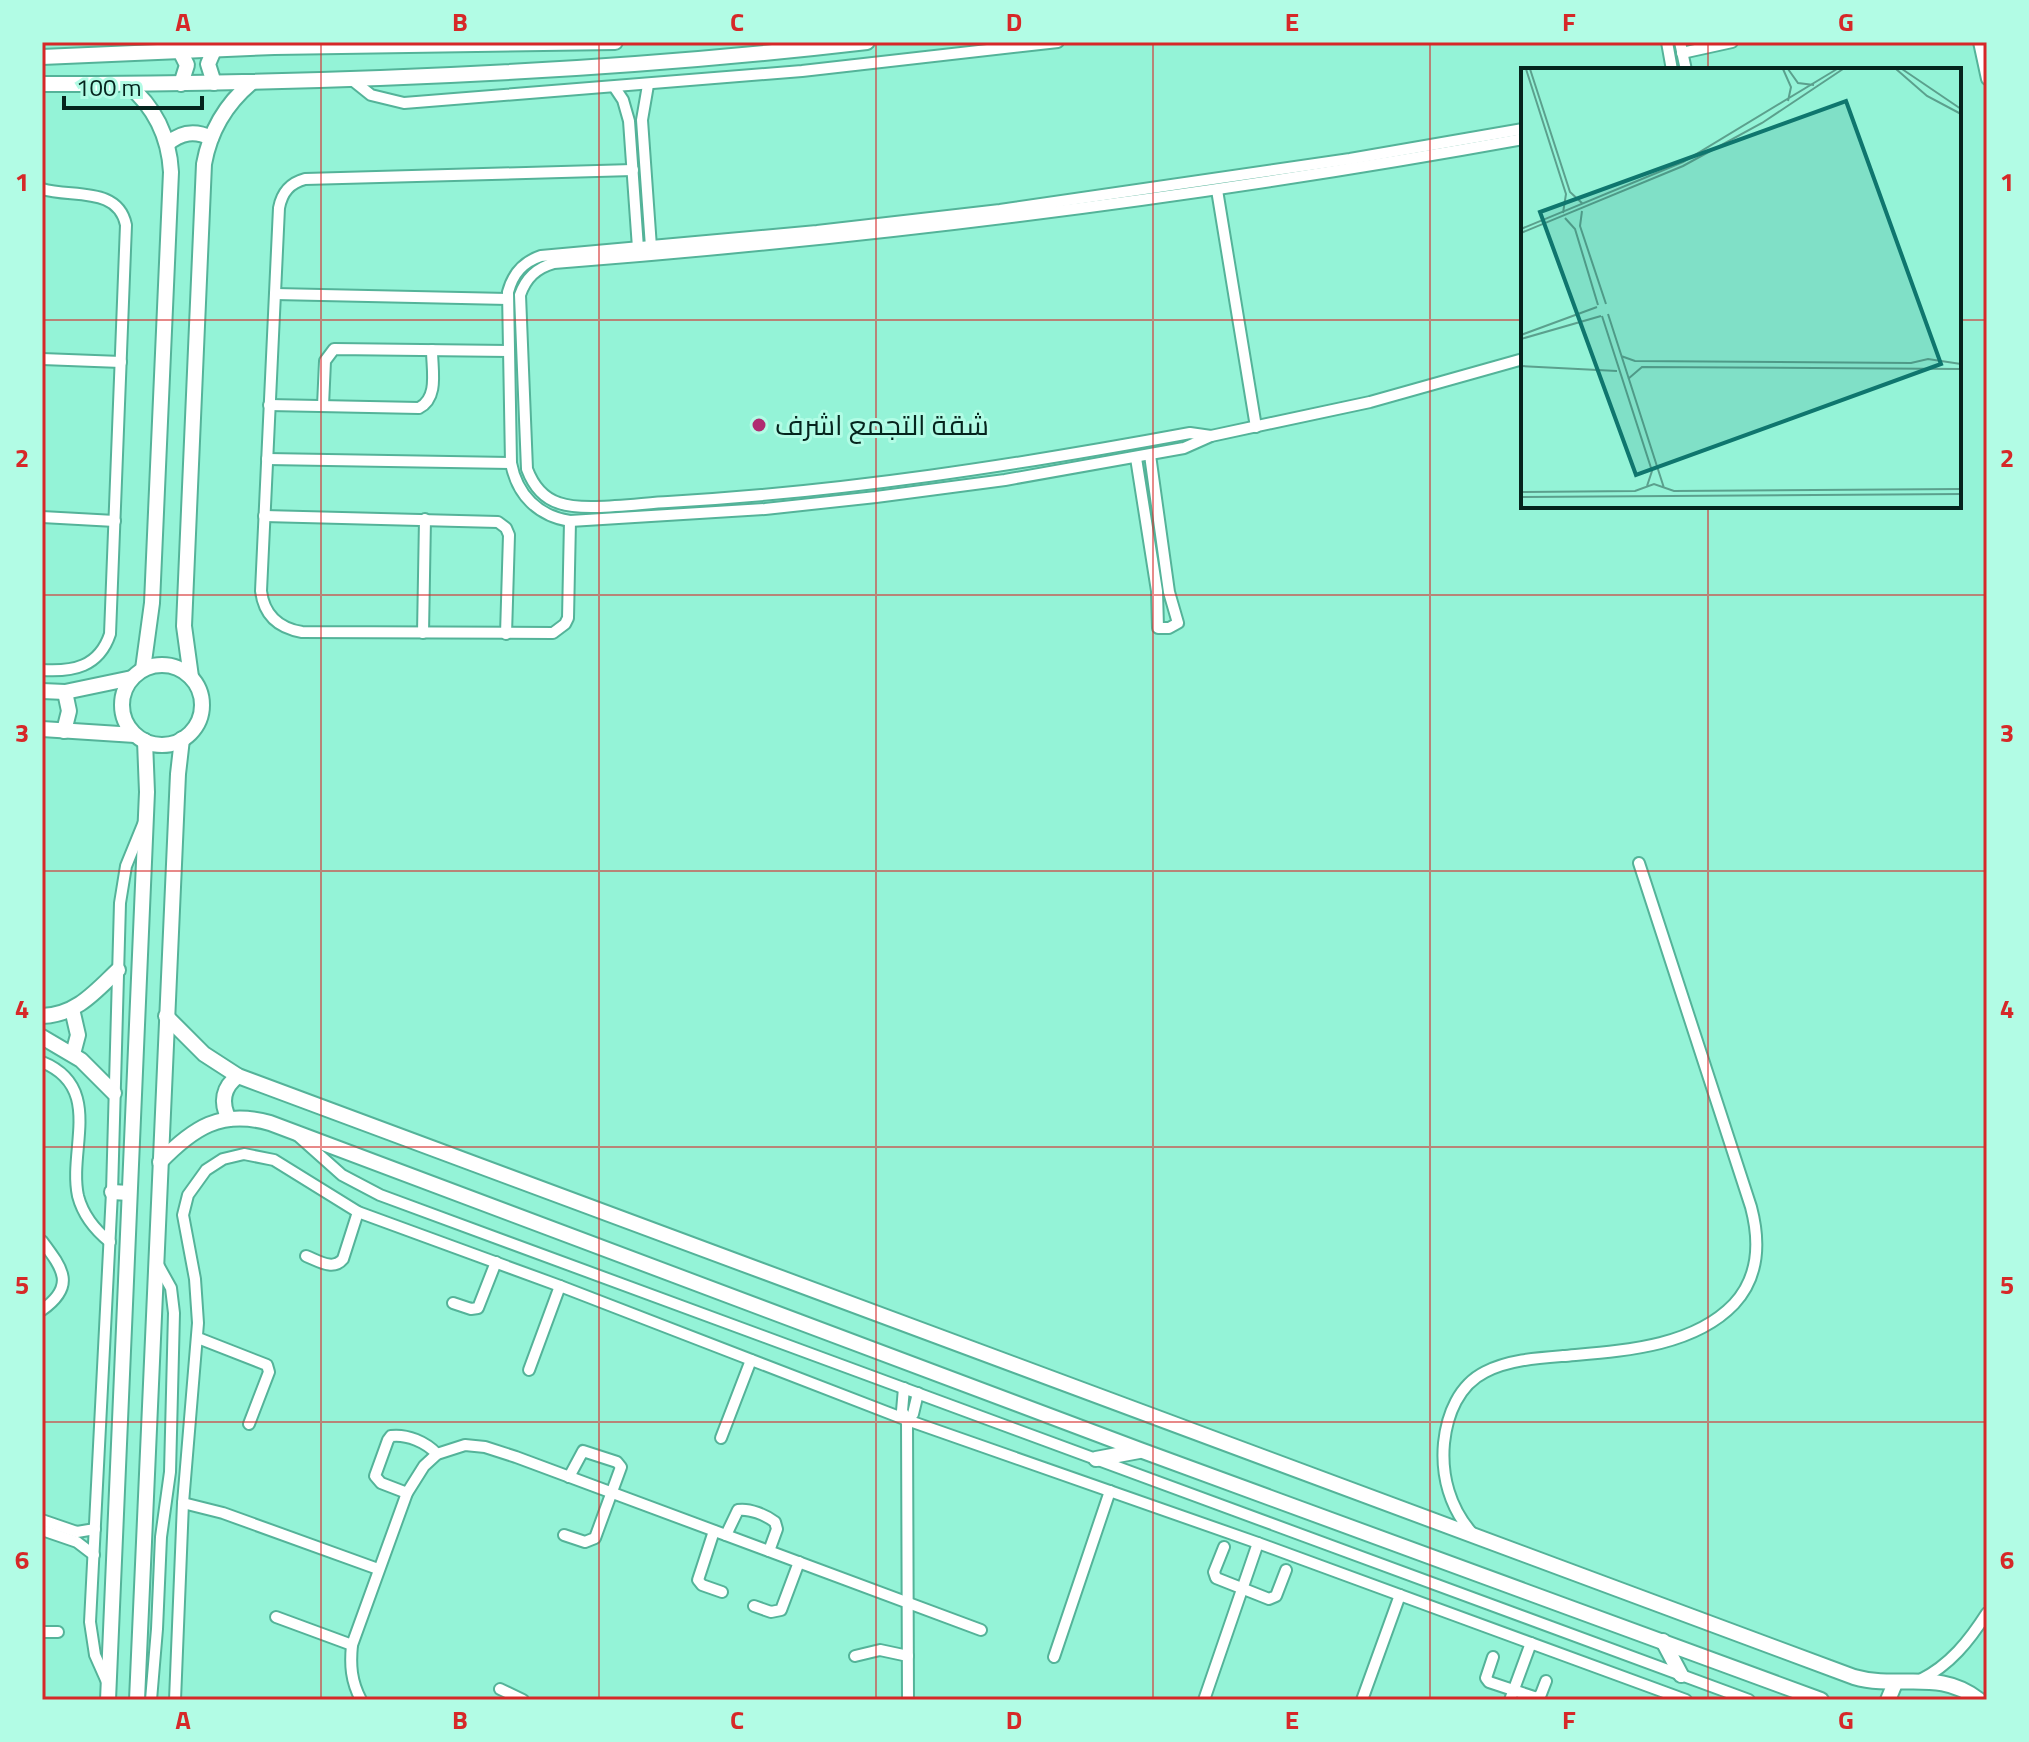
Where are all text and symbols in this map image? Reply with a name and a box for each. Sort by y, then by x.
text: A [175,2,191,41]
text: B [452,2,468,41]
text: C [730,2,744,41]
text: D [1006,2,1022,41]
text: E [1285,2,1299,41]
text: F [1562,2,1576,41]
text: G [1838,2,1854,41]
scale bar [64,60,202,110]
inset map [1521,68,1961,508]
text: 100 m [76,69,142,105]
text: 1 [15,162,29,201]
text: 1 [2000,162,2014,201]
place label: شقة التجمع اشرف [775,403,989,446]
marker: شقة التجمع اشرف [750,416,768,434]
text: 2 [15,438,29,477]
text: 2 [2000,438,2014,477]
text: 3 [15,713,29,752]
text: 3 [2000,713,2014,752]
text: 4 [15,989,29,1028]
text: 4 [2000,989,2014,1028]
text: 5 [15,1265,29,1304]
text: 5 [2000,1265,2014,1304]
text: 6 [15,1540,29,1579]
text: 6 [2000,1540,2014,1579]
text: A [175,1700,191,1739]
text: B [452,1700,468,1739]
text: C [730,1700,744,1739]
text: D [1006,1700,1022,1739]
text: E [1285,1700,1299,1739]
text: F [1562,1700,1576,1739]
text: G [1838,1700,1854,1739]

